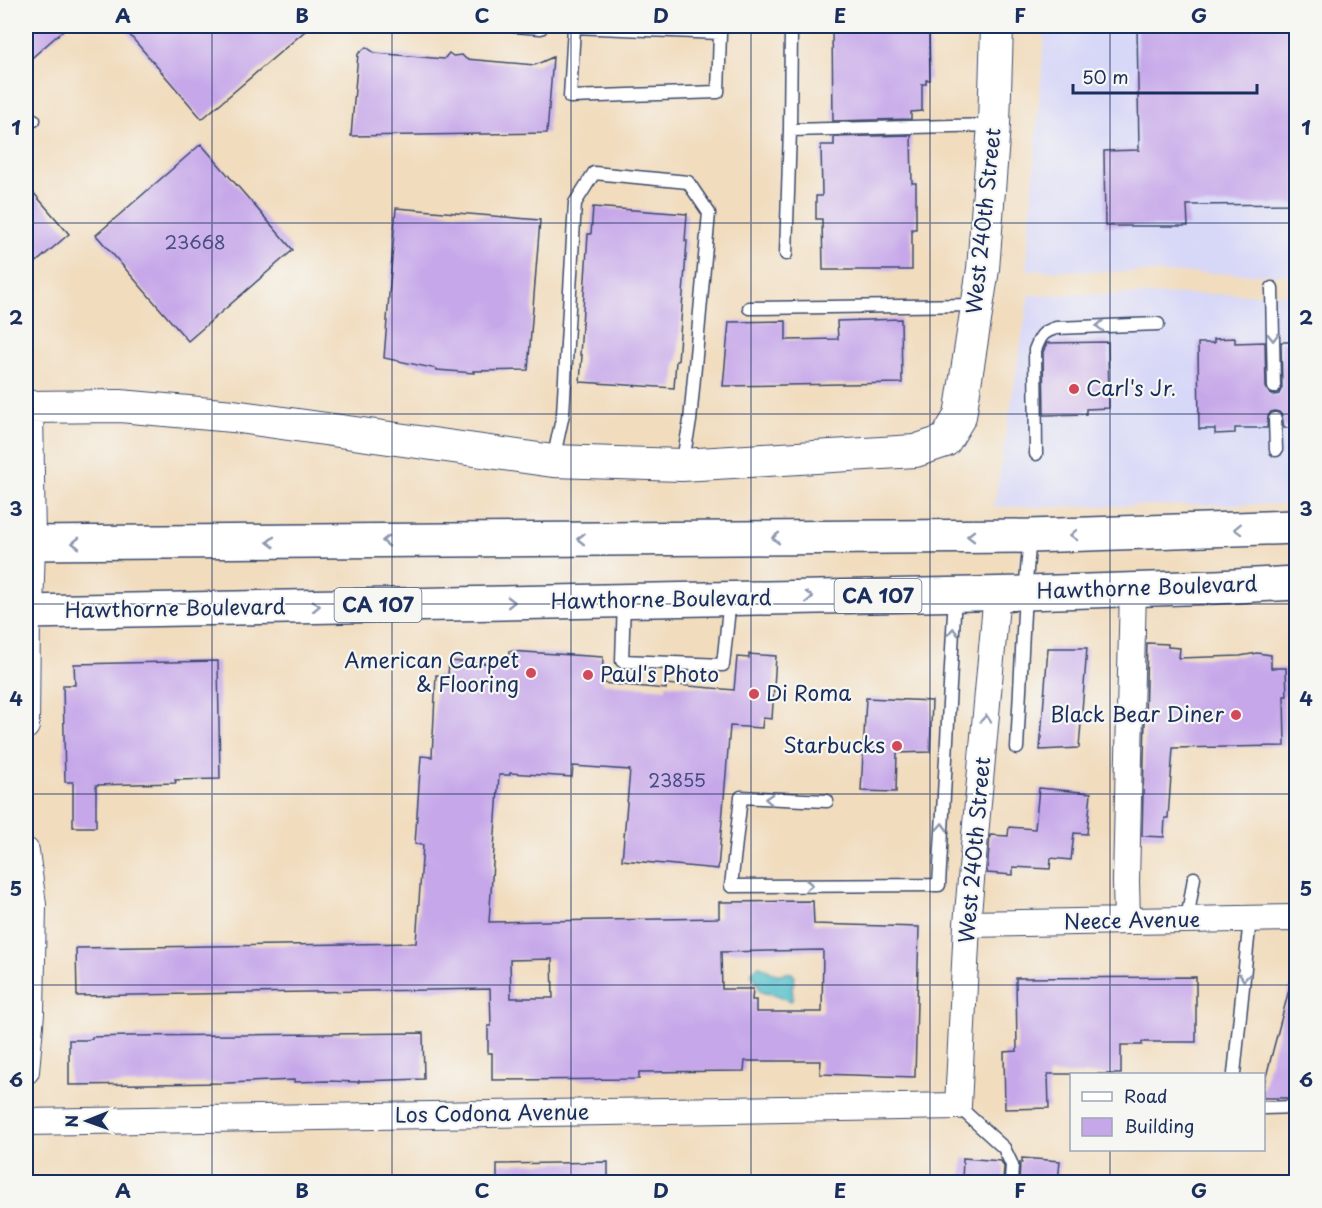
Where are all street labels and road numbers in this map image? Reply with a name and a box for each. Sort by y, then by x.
street label: West 240th Street [956,126,1008,315]
street label: Hawthorne Boulevard [1036,566,1258,606]
road number: CA 107 [834,579,922,613]
street label: Hawthorne Boulevard [550,580,772,616]
road number: CA 107 [334,588,422,622]
street label: Hawthorne Boulevard [64,589,286,625]
street label: West 240th Street [949,755,997,944]
street label: Neece Avenue [1064,902,1200,936]
street label: Los Codona Avenue [394,1094,589,1130]

